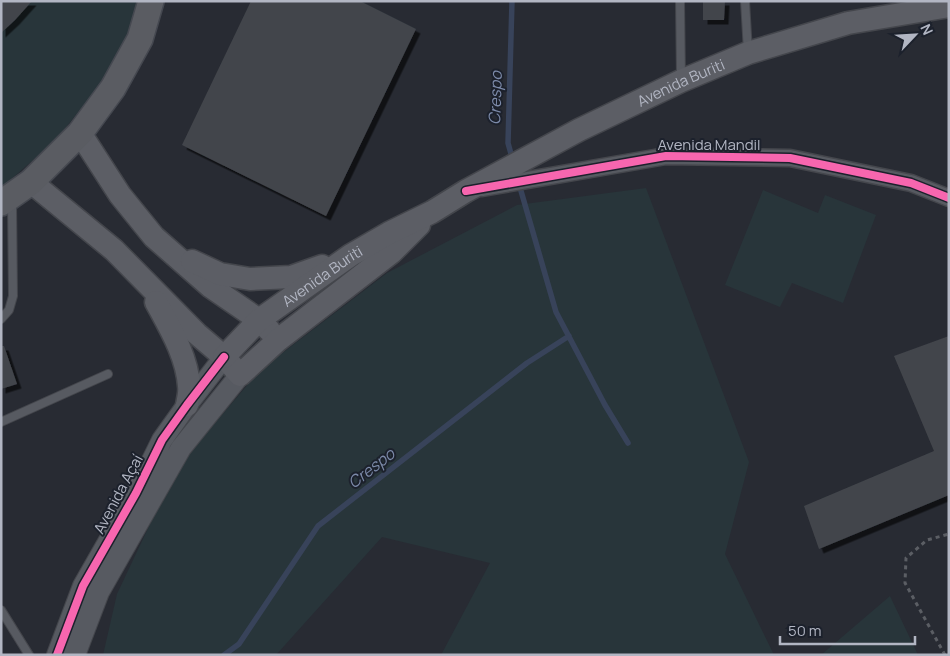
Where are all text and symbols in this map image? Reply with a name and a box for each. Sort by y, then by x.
north arrow [890,10,940,60]
text: N [916,21,938,38]
street label: Avenida Buriti [633,54,728,111]
water label: Crespo [483,69,507,125]
street label: Avenida Mandil [657,134,761,155]
street label: Avenida Buriti [277,240,366,311]
water label: Crespo [343,442,400,493]
street label: Avenida Açaí [88,450,148,537]
scale bar [780,614,915,646]
text: 50 m [788,620,822,641]

